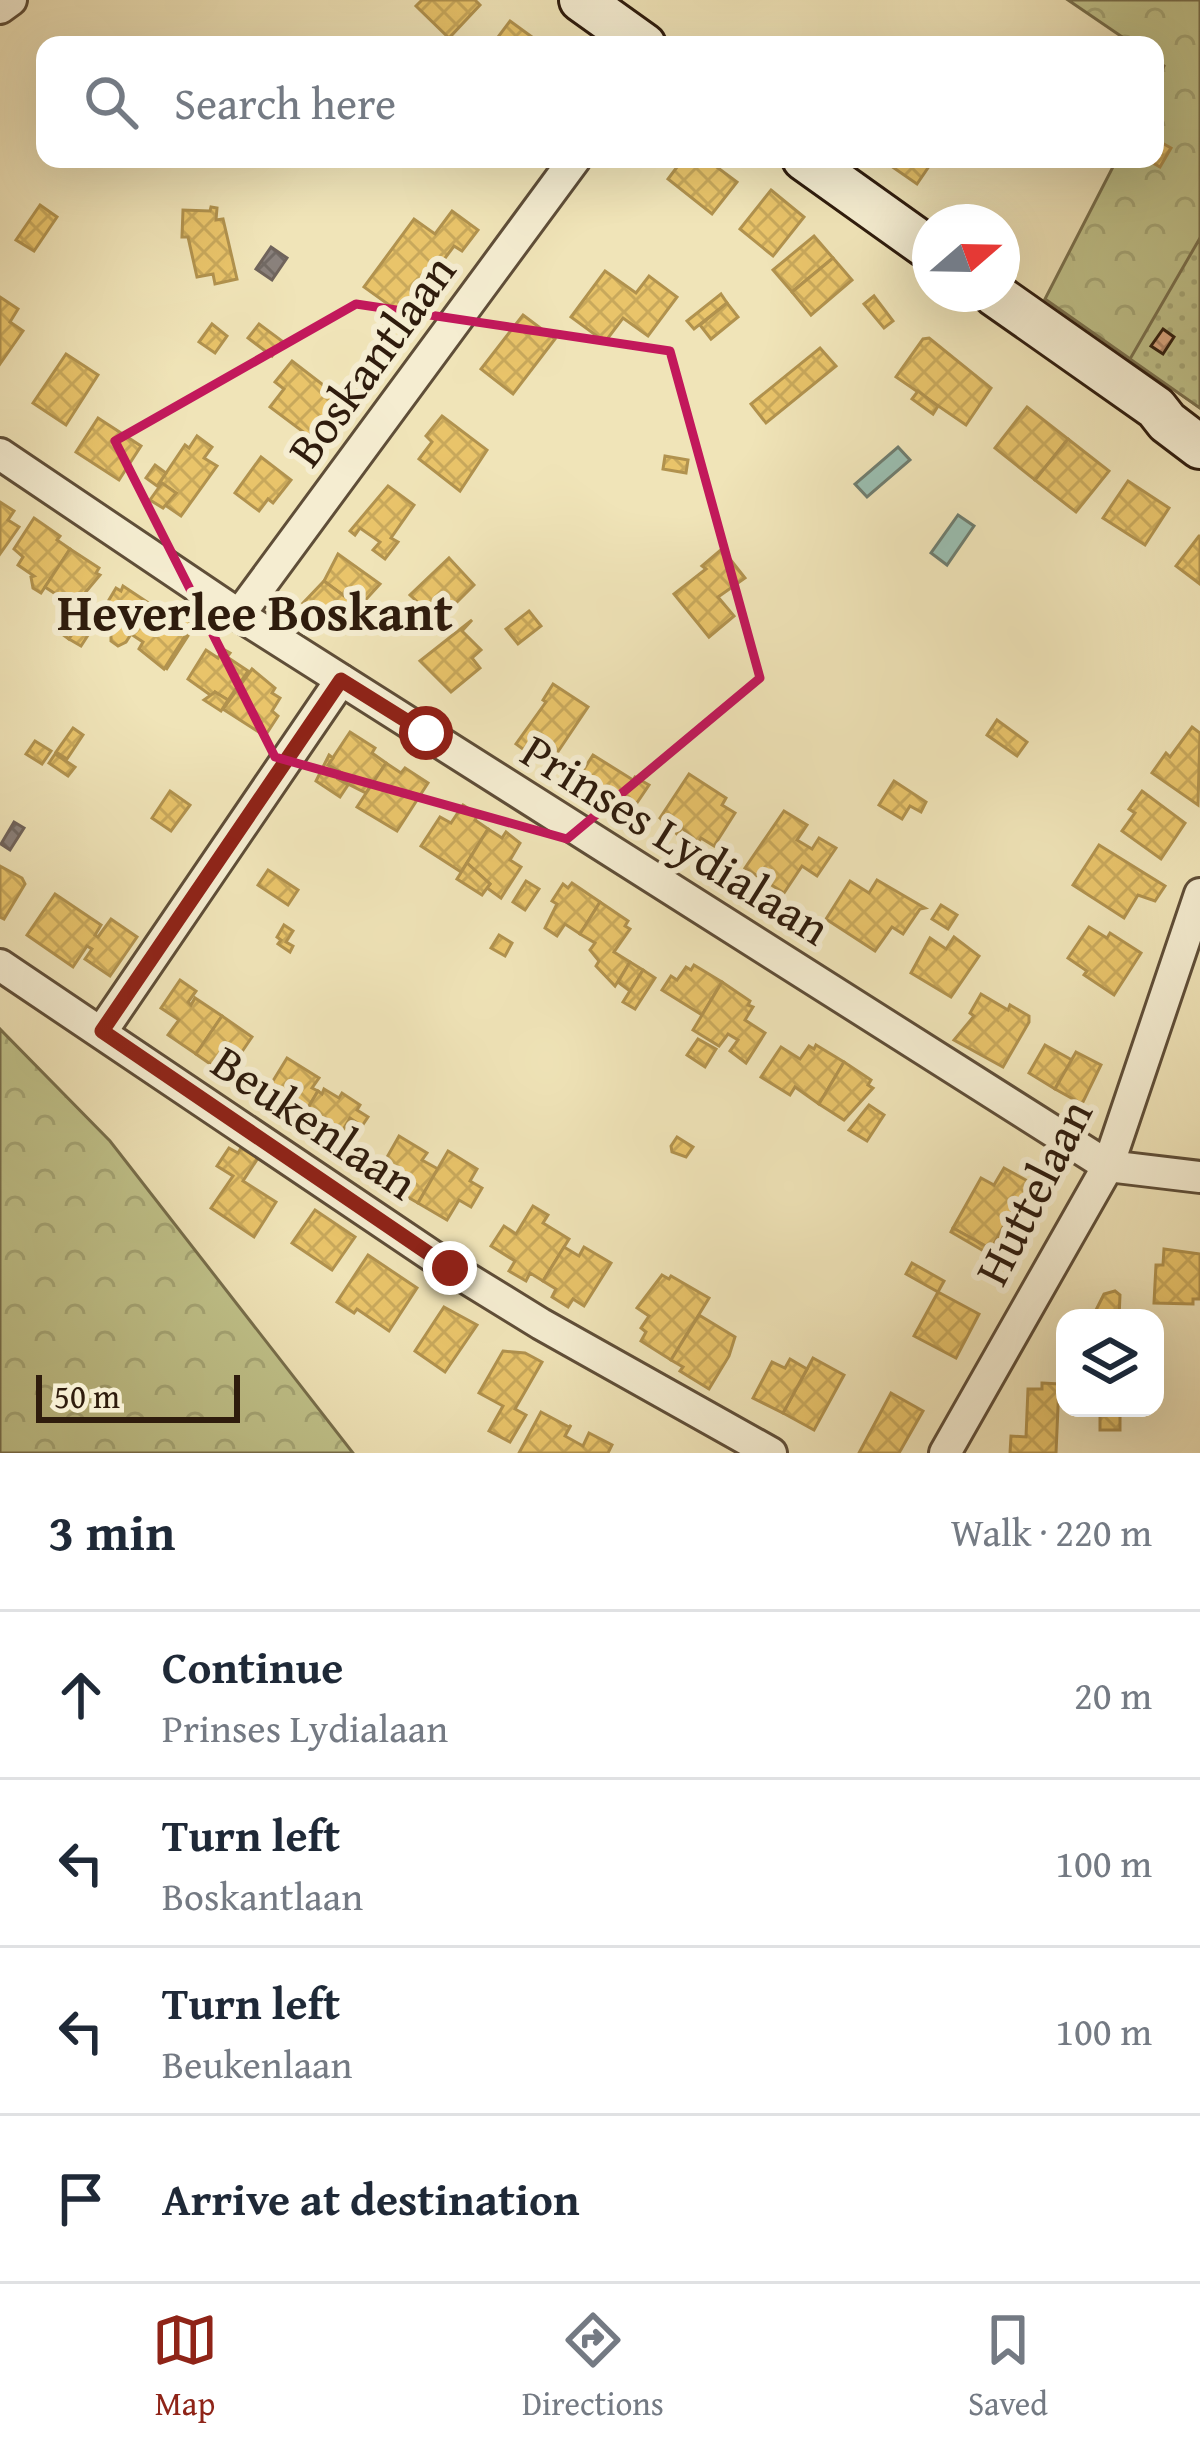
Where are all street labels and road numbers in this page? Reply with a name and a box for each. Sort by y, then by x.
street label: Boskantlaan [269,239,472,481]
street label: Prinses Lydialaan [508,715,844,962]
street label: Beukenlaan [198,1027,432,1217]
street label: Huttelaan [956,1087,1110,1297]

